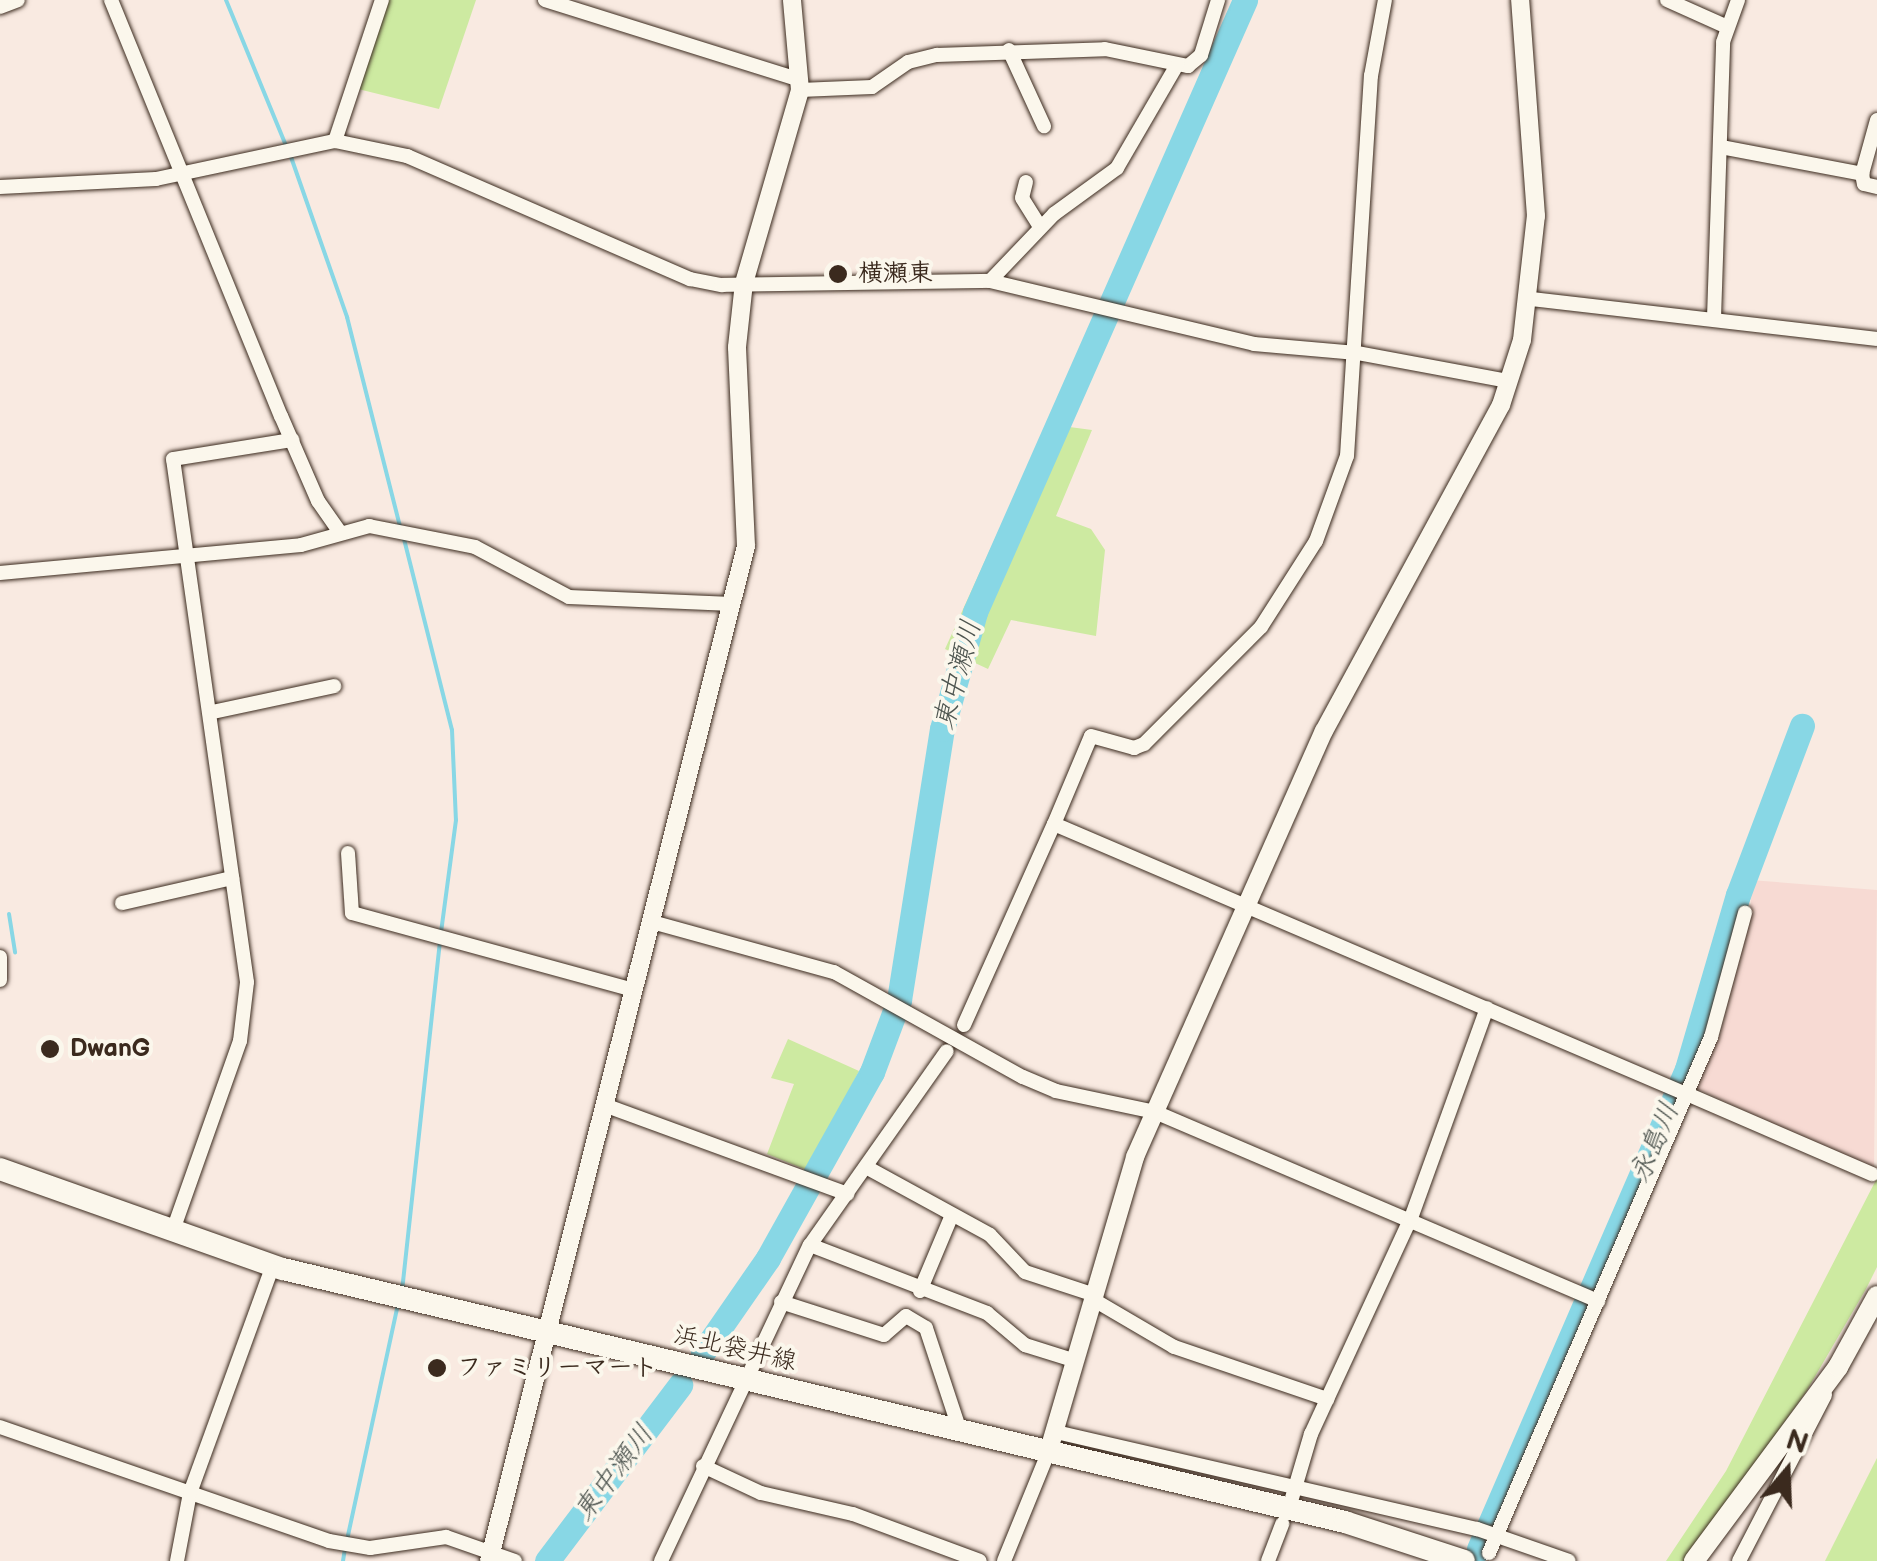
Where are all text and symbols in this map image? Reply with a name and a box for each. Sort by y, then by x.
place label: 横瀬東 [858,259,933,289]
marker: 横瀬東 [827,263,849,285]
water label: 東中瀬川 [927,617,989,733]
place label: DwanG [70,1034,150,1064]
marker: DwanG [39,1038,61,1060]
water label: 永島川 [1623,1098,1687,1188]
street label: 浜北袋井線 [671,1320,799,1378]
place label: ファミリーマート [457,1353,657,1383]
marker: ファミリーマート [426,1357,448,1379]
water label: 東中瀬川 [567,1418,661,1528]
north arrow [1737,1421,1837,1521]
text: N [1782,1423,1812,1461]

